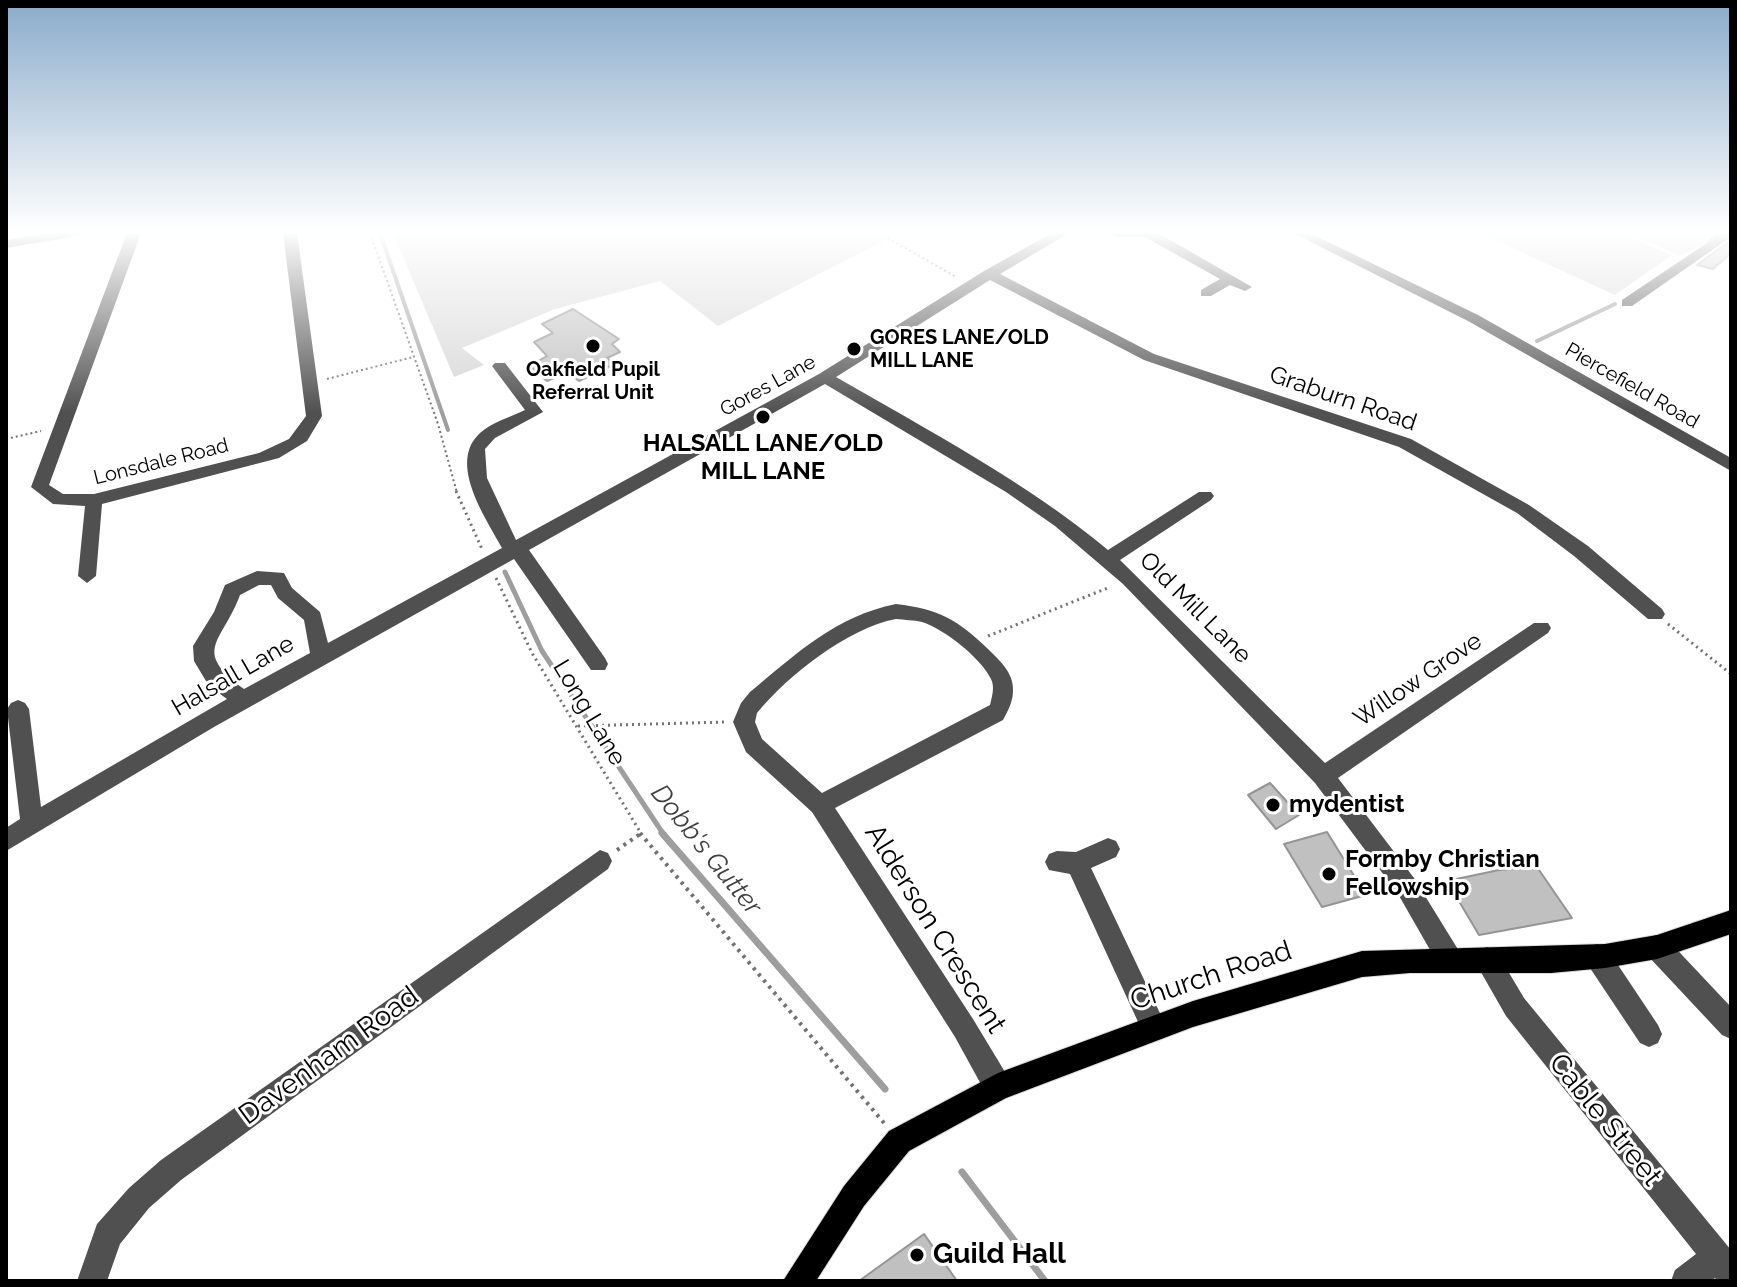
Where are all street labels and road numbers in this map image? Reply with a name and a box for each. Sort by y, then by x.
street label: Piercefield Road [1561,338,1703,434]
street label: Gores Lane [716,350,820,422]
street label: Graburn Road [1266,360,1420,438]
street label: Lonsdale Road [91,434,231,490]
street label: Old Mill Lane [1133,546,1257,670]
street label: Willow Grove [1348,627,1488,733]
street label: Halsall Lane [167,629,299,723]
street label: Long Lane [546,655,632,771]
street label: Alderson Crescent [857,818,1013,1040]
street label: Church Road [1126,934,1296,1018]
street label: Davenham Road [233,980,425,1132]
street label: Cable Street [1541,1047,1669,1193]

